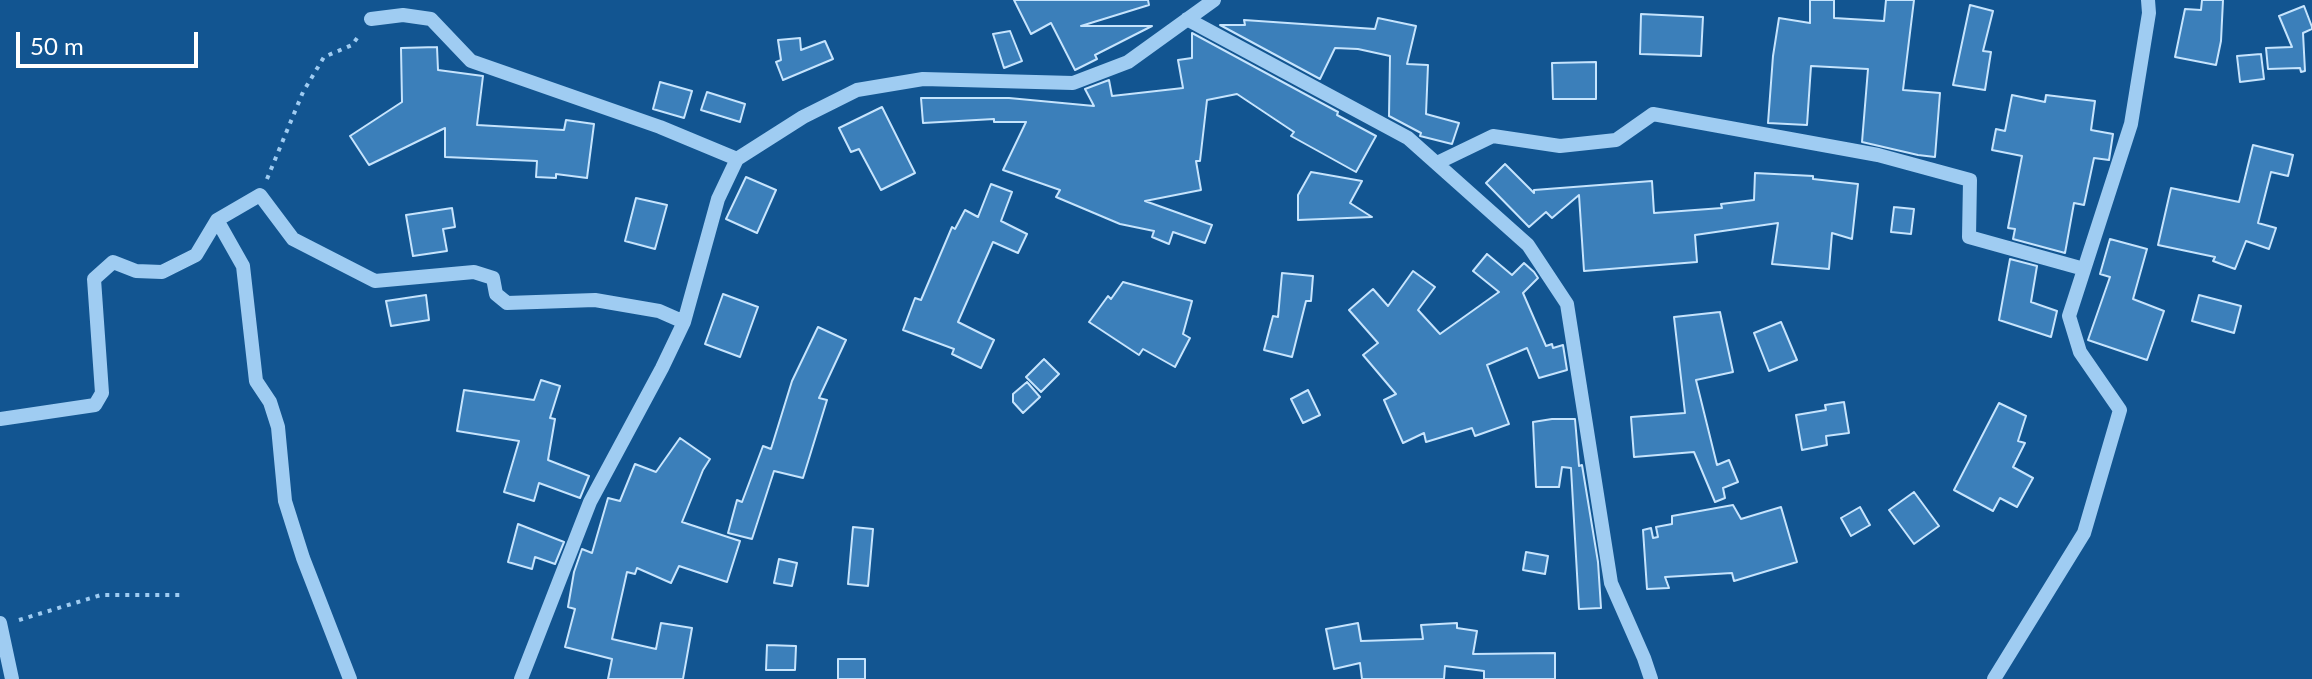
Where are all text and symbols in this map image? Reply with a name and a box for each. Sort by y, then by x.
scale bar [20,16,202,66]
text: 50 m [30,31,84,60]

